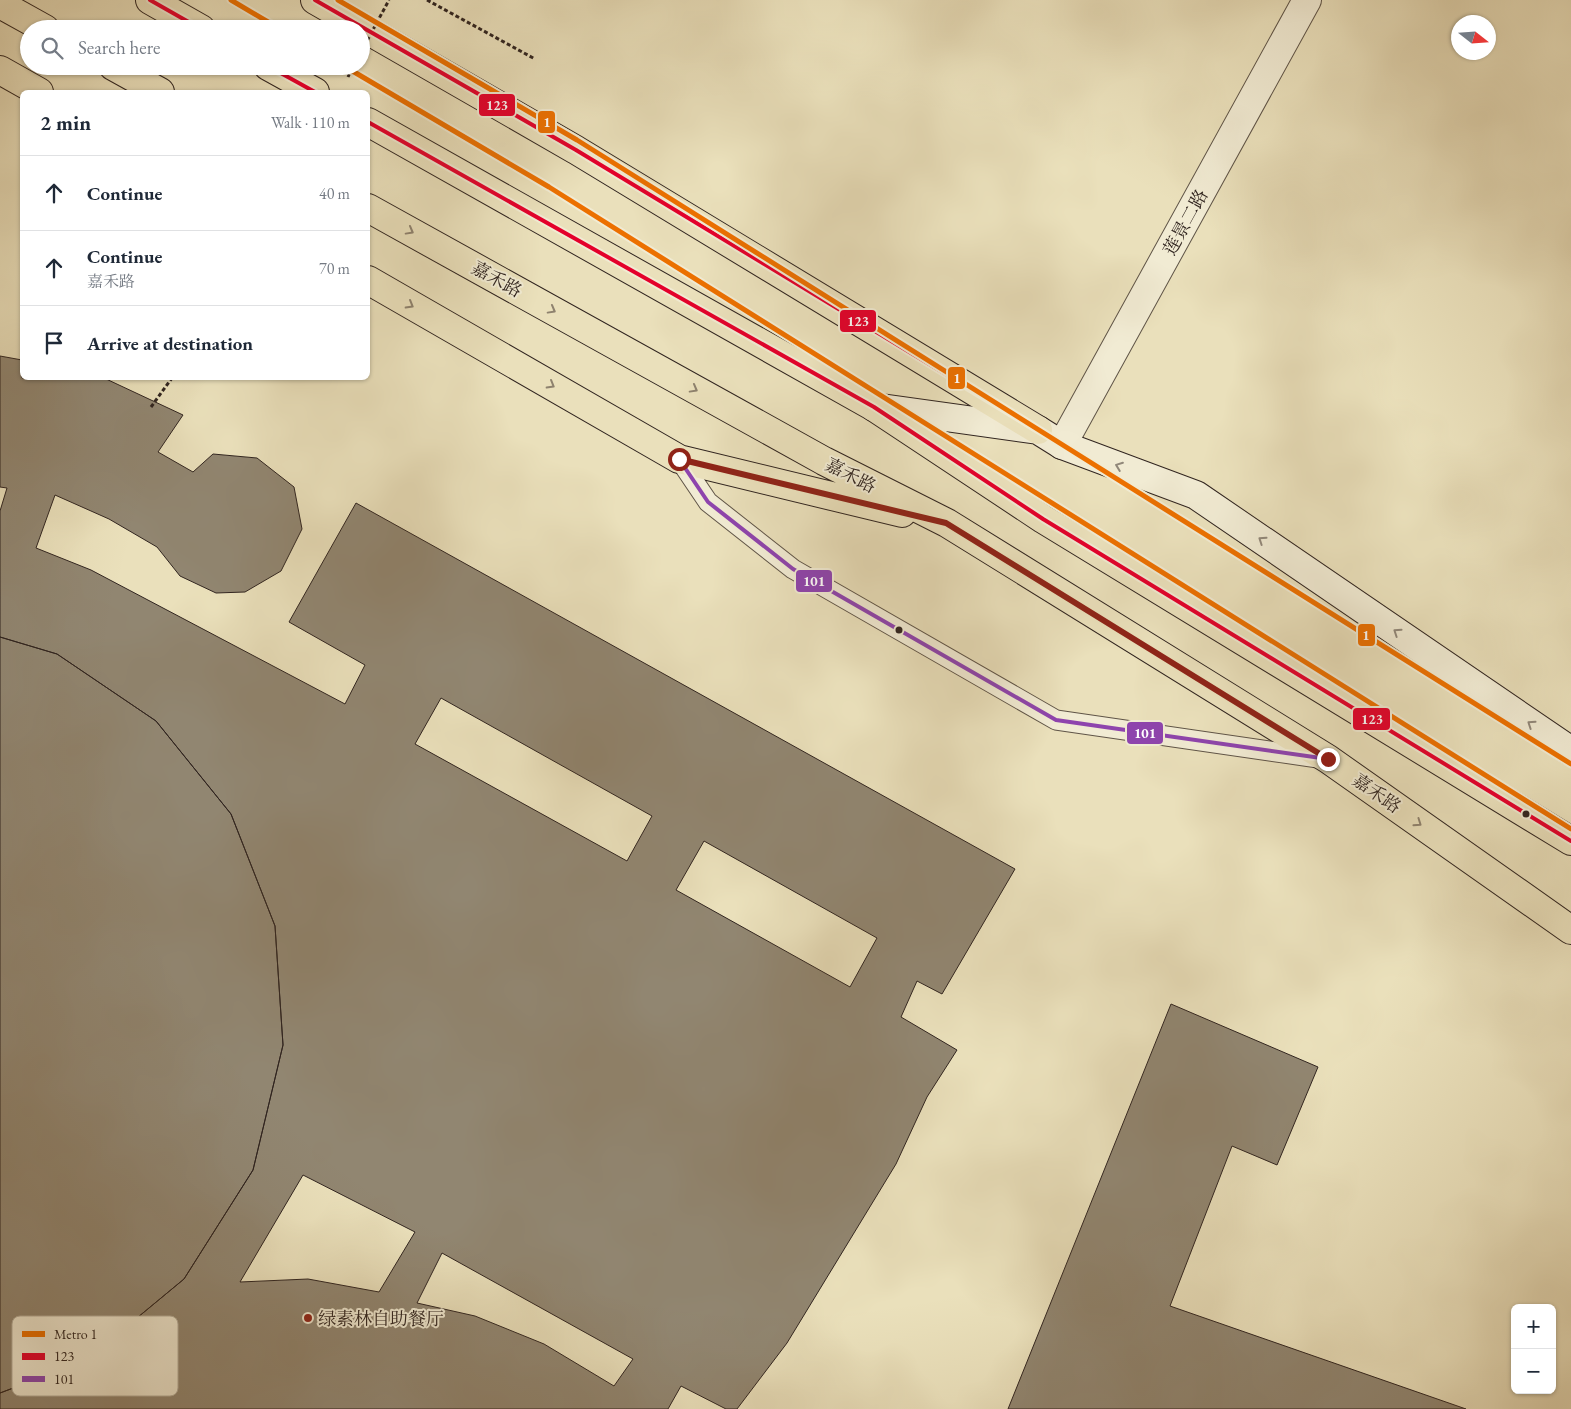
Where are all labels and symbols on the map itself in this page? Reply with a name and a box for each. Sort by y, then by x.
north arrow [1451,15,1496,60]
line badge: 123 [478,93,516,117]
text: 123 [486,96,508,114]
line badge: 1 [537,110,556,134]
text: 1 [543,113,551,131]
street label: 莲景二路 [1157,185,1213,259]
one-way arrow [405,225,414,235]
street label: 嘉禾路 [468,256,526,302]
one-way arrow [404,298,413,308]
one-way arrow [547,304,556,314]
line badge: 123 [839,309,877,333]
text: 123 [847,312,869,330]
line badge: 1 [947,366,966,390]
text: 1 [953,369,961,387]
one-way arrow [545,379,554,389]
one-way arrow [689,383,698,393]
route start [668,448,691,471]
street label: 嘉禾路 [822,452,880,498]
one-way arrow [1115,462,1124,472]
one-way arrow [1259,537,1268,546]
line badge: 101 [795,569,833,593]
text: 101 [803,572,825,590]
line badge: 1 [1357,623,1376,647]
unlabelled marker [894,625,904,635]
text: 1 [1362,626,1370,644]
one-way arrow [1393,629,1402,638]
line badge: 123 [1352,707,1391,731]
text: 123 [1361,710,1383,728]
line badge: 101 [1126,721,1164,745]
one-way arrow [1527,721,1537,730]
text: 101 [1134,724,1156,742]
route end [1317,748,1340,771]
street label: 嘉禾路 [1348,768,1406,818]
unlabelled marker [1521,809,1531,819]
one-way arrow [1413,817,1422,826]
place label: 绿素林自助餐厅 [318,1307,444,1330]
marker: 绿素林自助餐厅 [302,1312,314,1324]
legend [12,1316,178,1396]
text: Metro 1 [54,1325,97,1343]
text: 123 [54,1347,74,1365]
text: 101 [54,1370,74,1388]

